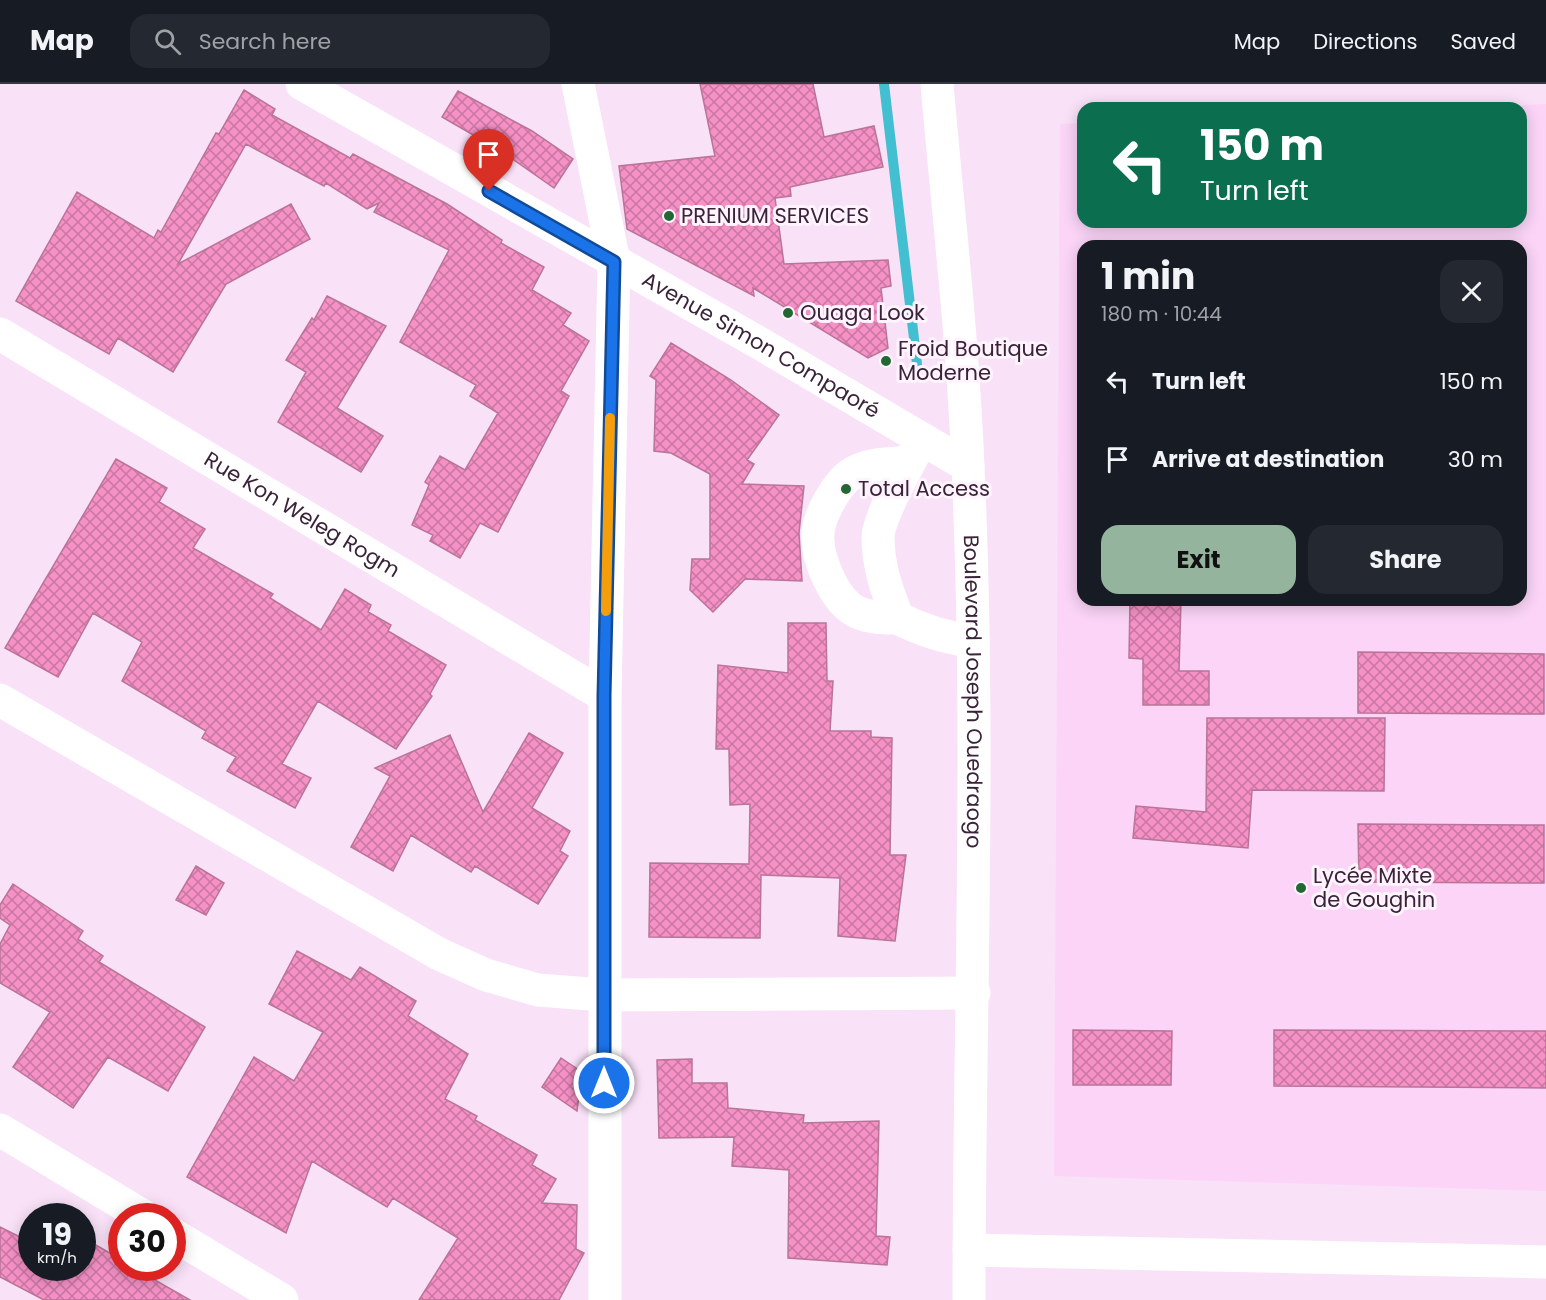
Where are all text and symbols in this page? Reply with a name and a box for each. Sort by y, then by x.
search box [130,14,550,68]
text: Map [30,21,94,60]
icon: search [151,25,184,58]
text: Search here [199,26,331,57]
text: Map [1234,27,1280,56]
text: Directions [1313,27,1417,56]
text: Saved [1450,27,1516,56]
text: 150 m [1200,116,1324,175]
icon: left [1101,126,1179,204]
pin [463,129,514,191]
icon: arrive [472,138,505,171]
text: Turn left [1200,172,1309,209]
place label: PRENIUM SERVICES [681,201,869,230]
marker: PRENIUM SERVICES [662,209,676,223]
text: 1 min [1101,251,1195,302]
button: close [1440,260,1503,323]
street label: Avenue Simon Compaoré [637,265,885,425]
place label: Ouaga Look [800,298,925,327]
text: 180 m · 10:44 [1101,300,1222,328]
marker: Ouaga Look [781,306,795,320]
place label: Froid Boutique Moderne [898,334,1048,387]
marker: Froid Boutique Moderne [879,354,893,368]
icon: left [1101,365,1134,398]
text: Turn left [1152,366,1246,397]
text: 150 m [1440,366,1503,397]
icon: arrive [1101,443,1134,476]
street label: Rue Kon Weleg Rogm [199,444,406,584]
text: Arrive at destination [1152,444,1384,475]
text: 30 m [1448,444,1503,475]
place label: Total Access [858,474,990,503]
marker: Total Access [839,482,853,496]
button: Exit [1101,525,1296,594]
button: Share [1308,525,1503,594]
street label: Boulevard Joseph Ouedraogo [957,534,989,849]
place label: Lycée Mixte de Goughin [1313,861,1435,914]
marker: Lycée Mixte de Goughin [1294,881,1308,895]
position arrow [572,1051,636,1115]
speed limit sign: 30 [108,1203,186,1281]
text: 19 [42,1213,72,1256]
text: km/h [37,1247,77,1268]

